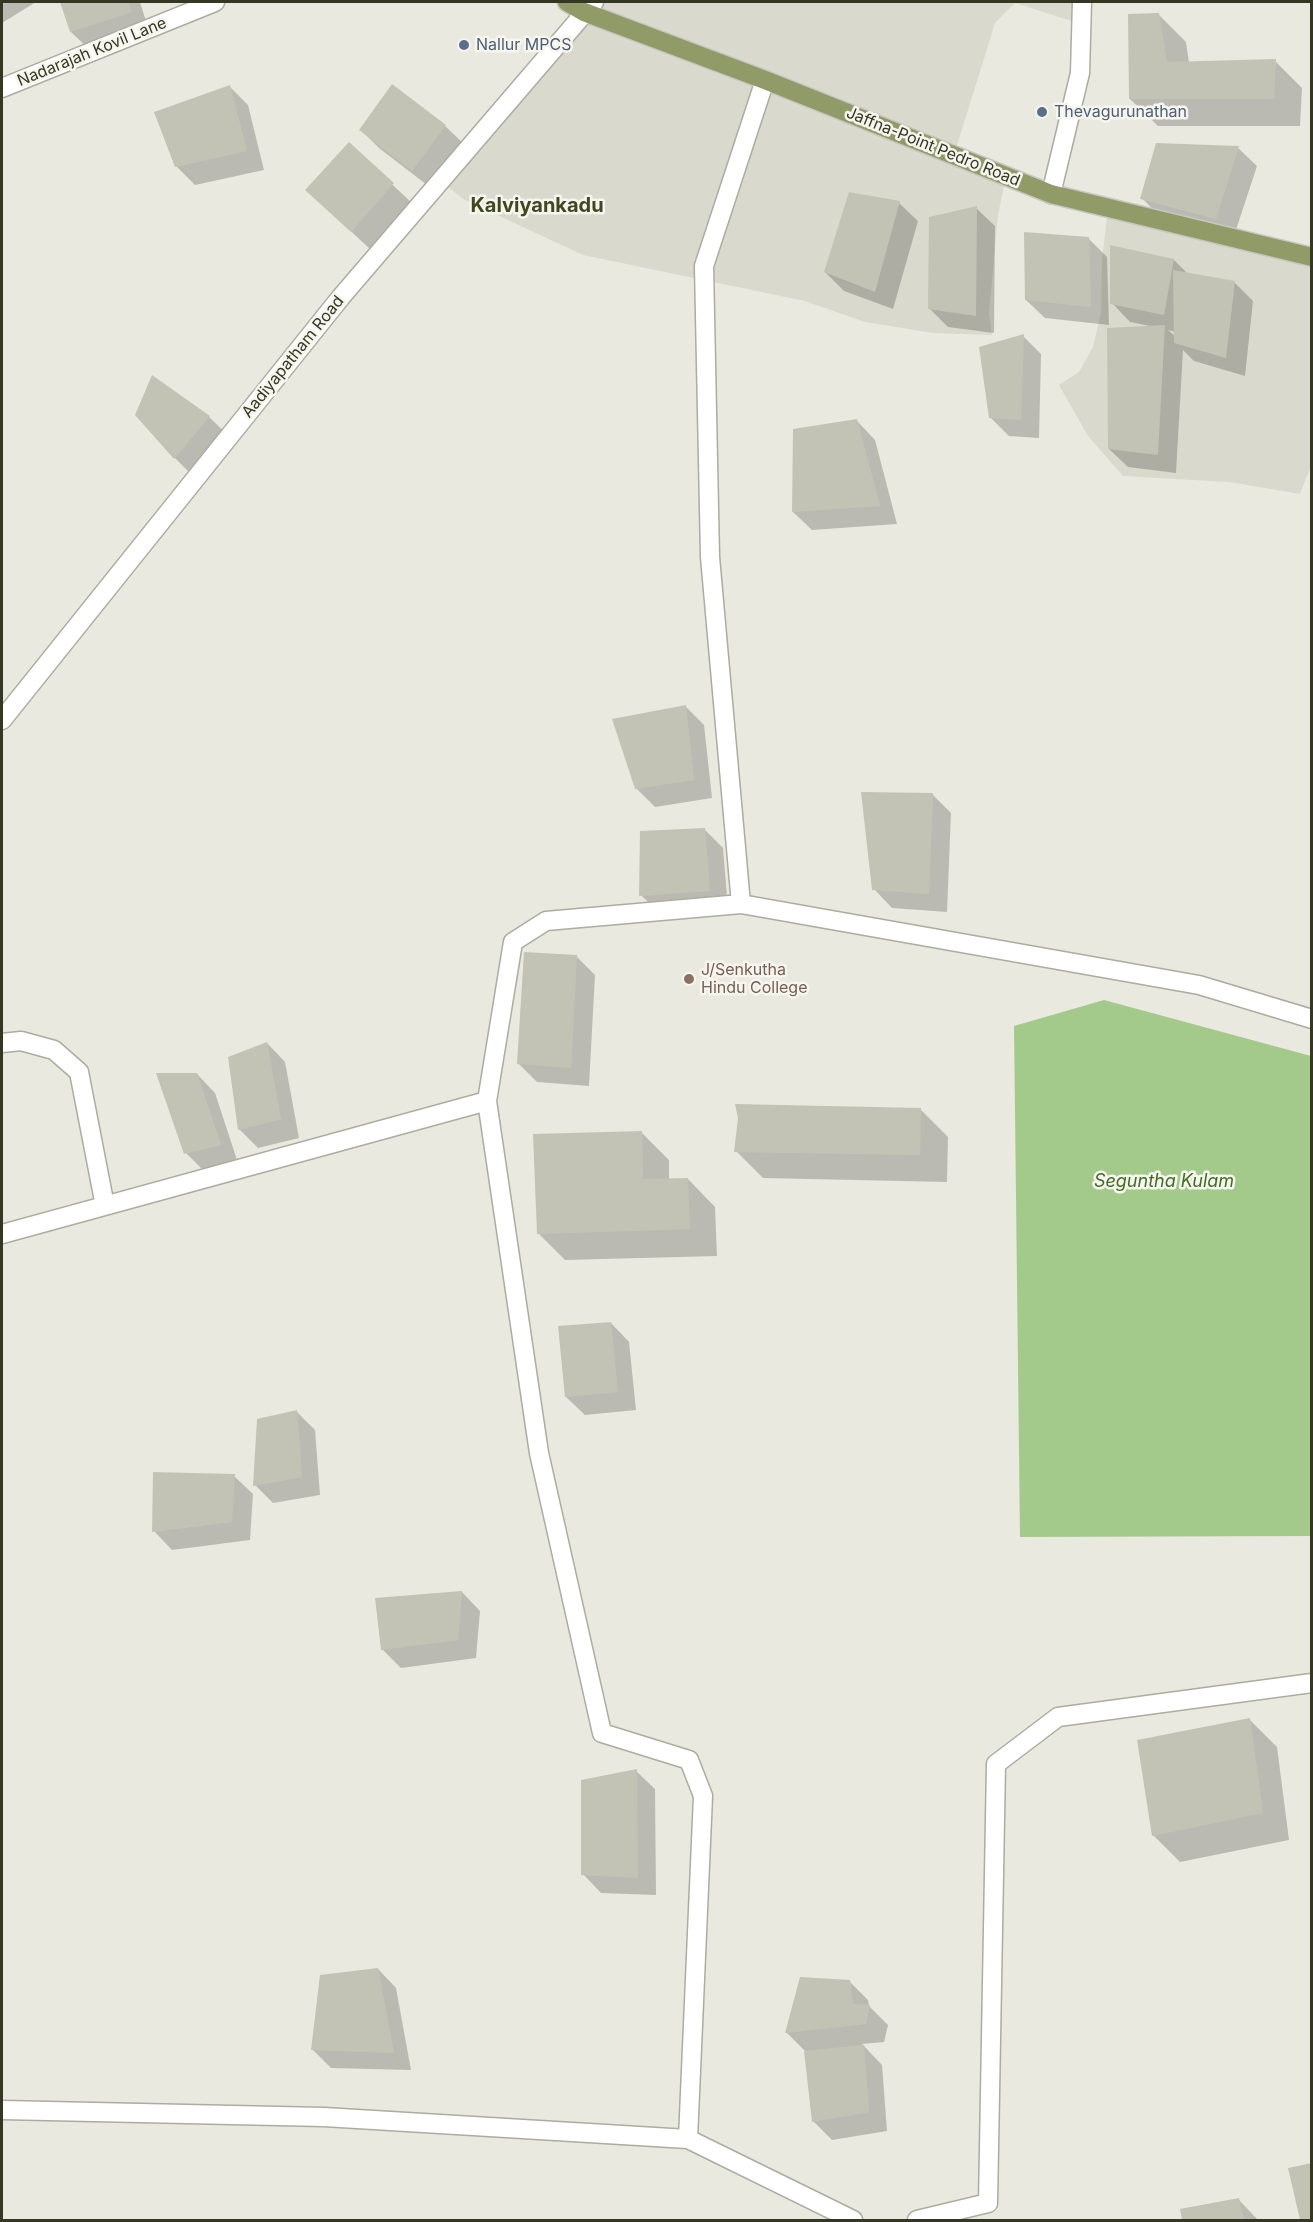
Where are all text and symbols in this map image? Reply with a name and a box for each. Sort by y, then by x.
street label: Nadarajah Kovil Lane [15,13,169,91]
place label: Nallur MPCS [476,35,571,55]
marker: Nallur MPCS [457,38,471,52]
place label: Thevagurunathan [1054,102,1187,122]
street label: Jaffna-Point Pedro Road [843,103,1023,191]
marker: Thevagurunathan [1035,105,1049,119]
district label: Kalviyankadu [470,194,604,218]
street label: Aadiyapatham Road [238,292,348,422]
place label: J/Senkutha Hindu College [701,960,807,998]
marker: J/Senkutha Hindu College [682,972,696,986]
water label: Seguntha Kulam [1094,1171,1234,1193]

